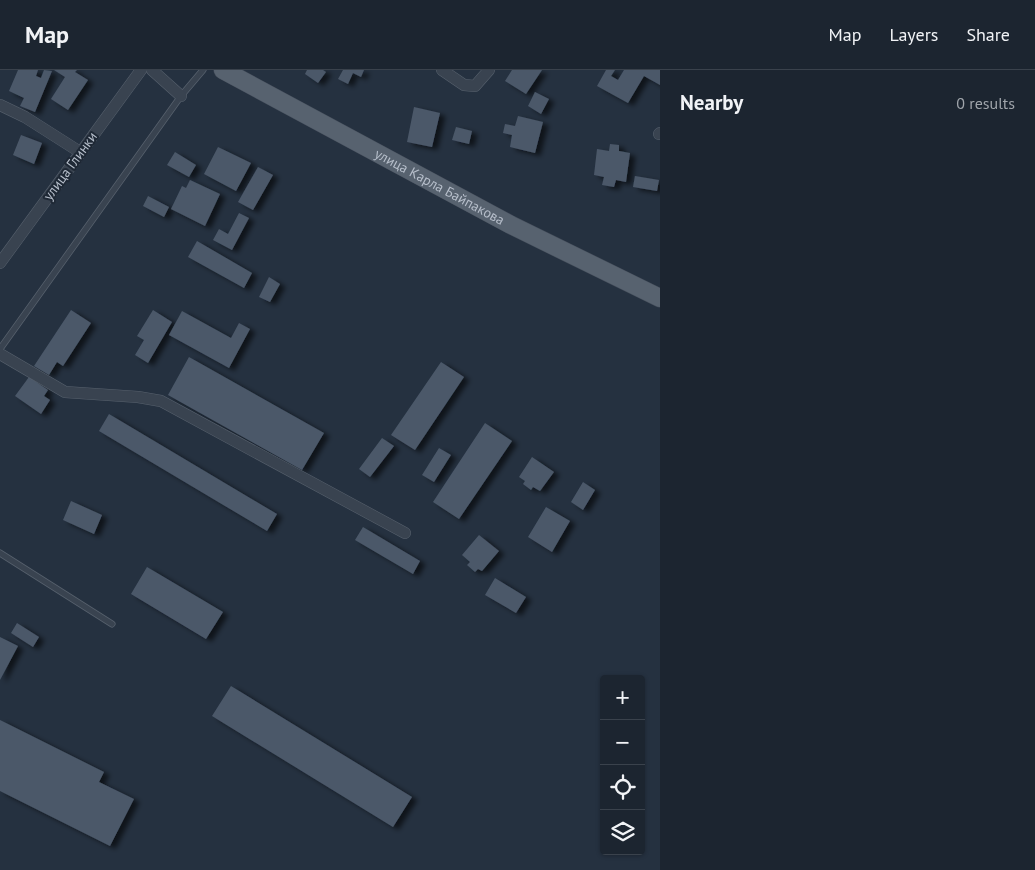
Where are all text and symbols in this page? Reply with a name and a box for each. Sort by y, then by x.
text: Map [25,19,69,50]
text: Map [829,23,861,46]
text: Layers [889,23,938,46]
text: Share [966,23,1010,46]
text: Nearby [680,89,743,116]
text: 0 results [956,93,1015,113]
street label: улица Глинки [39,128,101,204]
street label: улица Карла Байпакова [372,144,508,229]
map controls [600,675,645,855]
button: + [600,675,645,720]
button: − [600,720,645,765]
button: locate [600,765,645,810]
button: layers [600,810,645,855]

